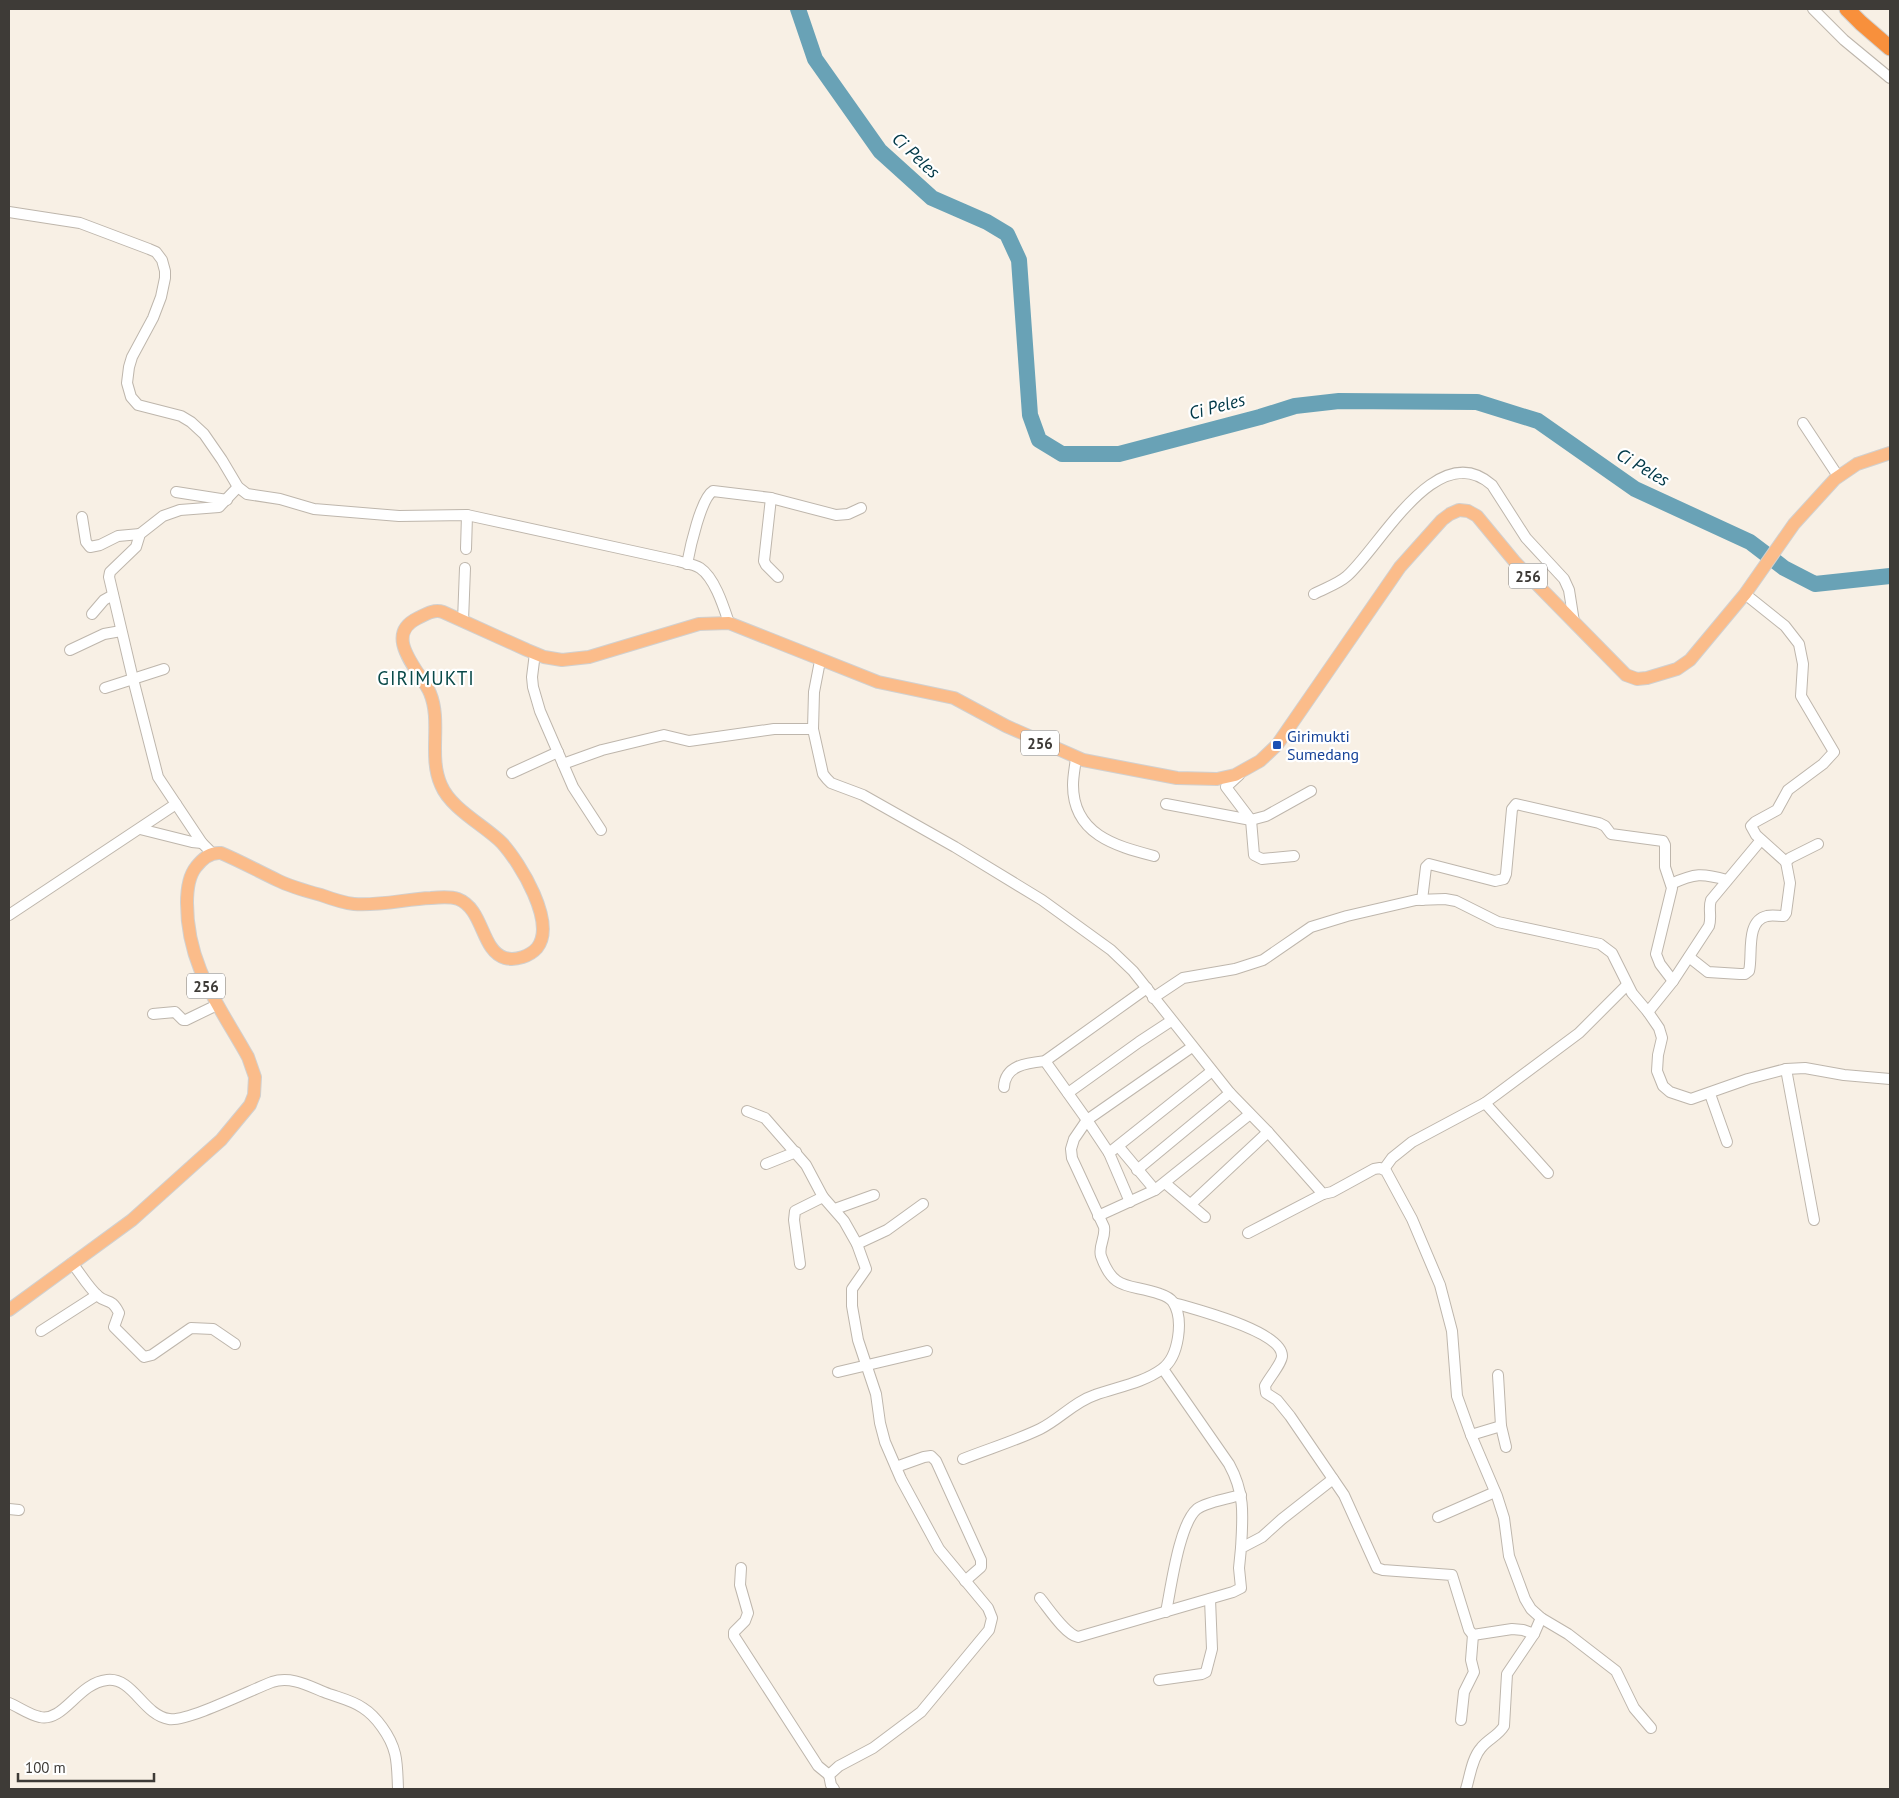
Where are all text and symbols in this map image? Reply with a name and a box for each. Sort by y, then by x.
water label: Ci Peles [887,127,945,183]
water label: Ci Peles [1186,387,1248,425]
water label: Ci Peles [1613,443,1674,492]
road number: 256 [1509,564,1547,588]
district label: GIRIMUKTI [377,666,475,690]
place label: Girimukti Sumedang [1287,726,1359,764]
road number: 256 [1021,730,1059,756]
marker: Girimukti Sumedang [1271,739,1283,751]
road number: 256 [187,974,225,998]
scale bar [18,1750,154,1782]
text: 100 m [25,1758,66,1777]

